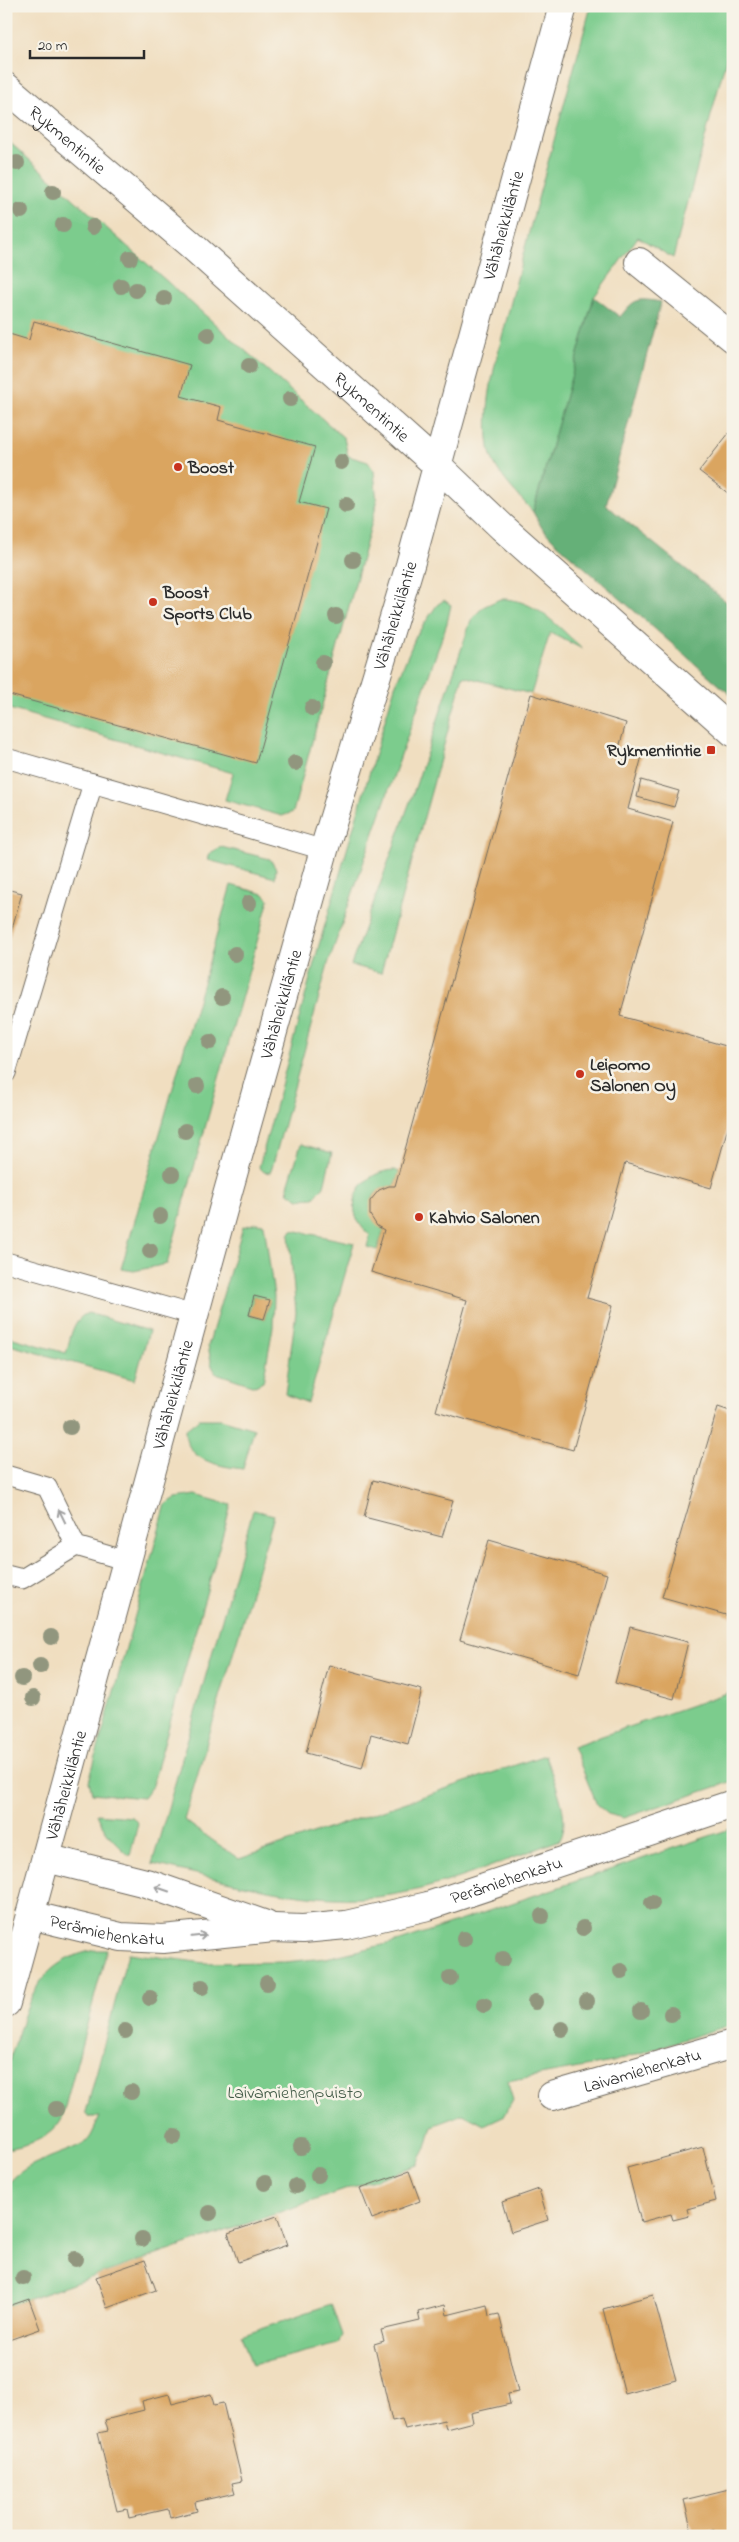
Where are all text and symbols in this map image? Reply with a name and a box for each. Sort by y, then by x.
scale bar [30,28,144,60]
text: 20 m [38,35,68,57]
street label: Rykmentintie [22,101,111,182]
street label: Vähäheikkiläntie [477,167,533,284]
street label: Rykmentintie [327,367,415,450]
place label: Boost [187,456,235,482]
marker: Boost [172,461,184,473]
street label: Vähäheikkiläntie [368,558,426,675]
place label: Boost Sports Club [162,581,252,628]
marker: Boost Sports Club [147,596,159,608]
place label: Rykmentintie [607,739,702,766]
marker: Rykmentintie [705,744,717,756]
street label: Vähäheikkiläntie [255,946,311,1063]
place label: Leipomo Salonen Oy [590,1053,676,1101]
marker: Leipomo Salonen Oy [574,1068,586,1080]
place label: Kahvio Salonen [429,1206,540,1232]
marker: Kahvio Salonen [413,1211,425,1223]
street label: Vähäheikkiläntie [147,1336,202,1454]
one-way arrow [57,1509,67,1524]
street label: Vähäheikkiläntie [40,1727,95,1844]
street label: Perämiehenkatu [447,1851,566,1913]
one-way arrow [155,1884,170,1893]
street label: Perämiehenkatu [46,1909,165,1954]
one-way arrow [191,1931,207,1940]
street label: Laivamiehenkatu [581,2043,705,2101]
park label: Laivamiehenpuisto [228,2081,362,2107]

